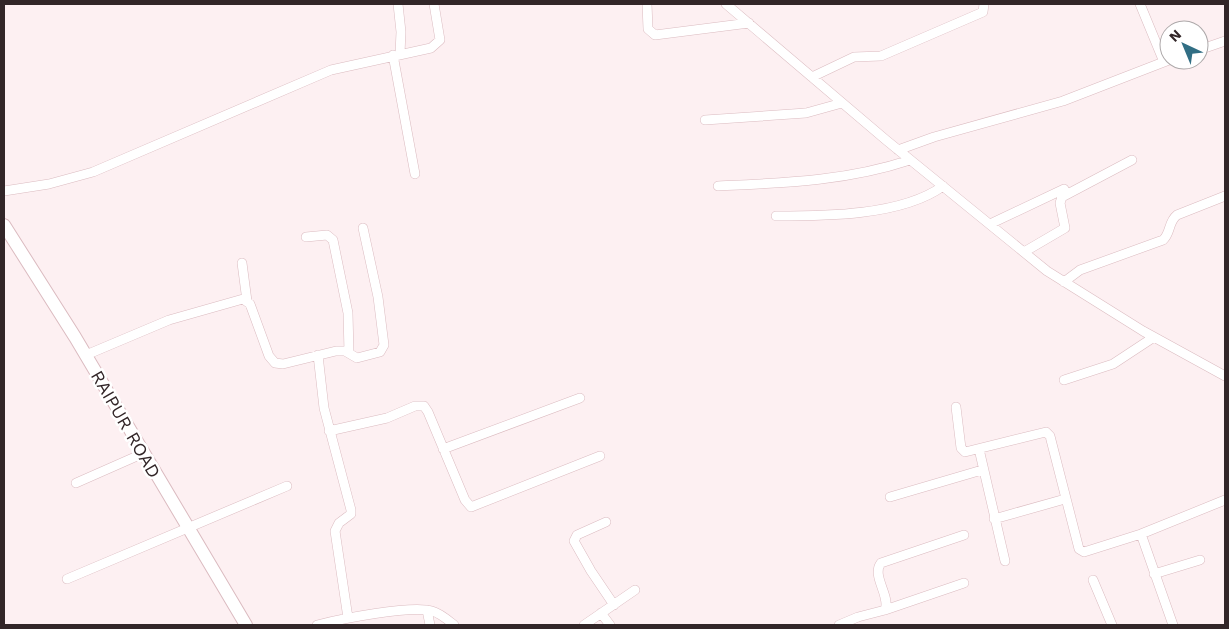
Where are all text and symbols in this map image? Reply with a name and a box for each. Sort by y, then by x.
north arrow [1159,20,1209,70]
text: N [1166,26,1184,45]
street label: RAIPUR ROAD [87,366,165,482]

